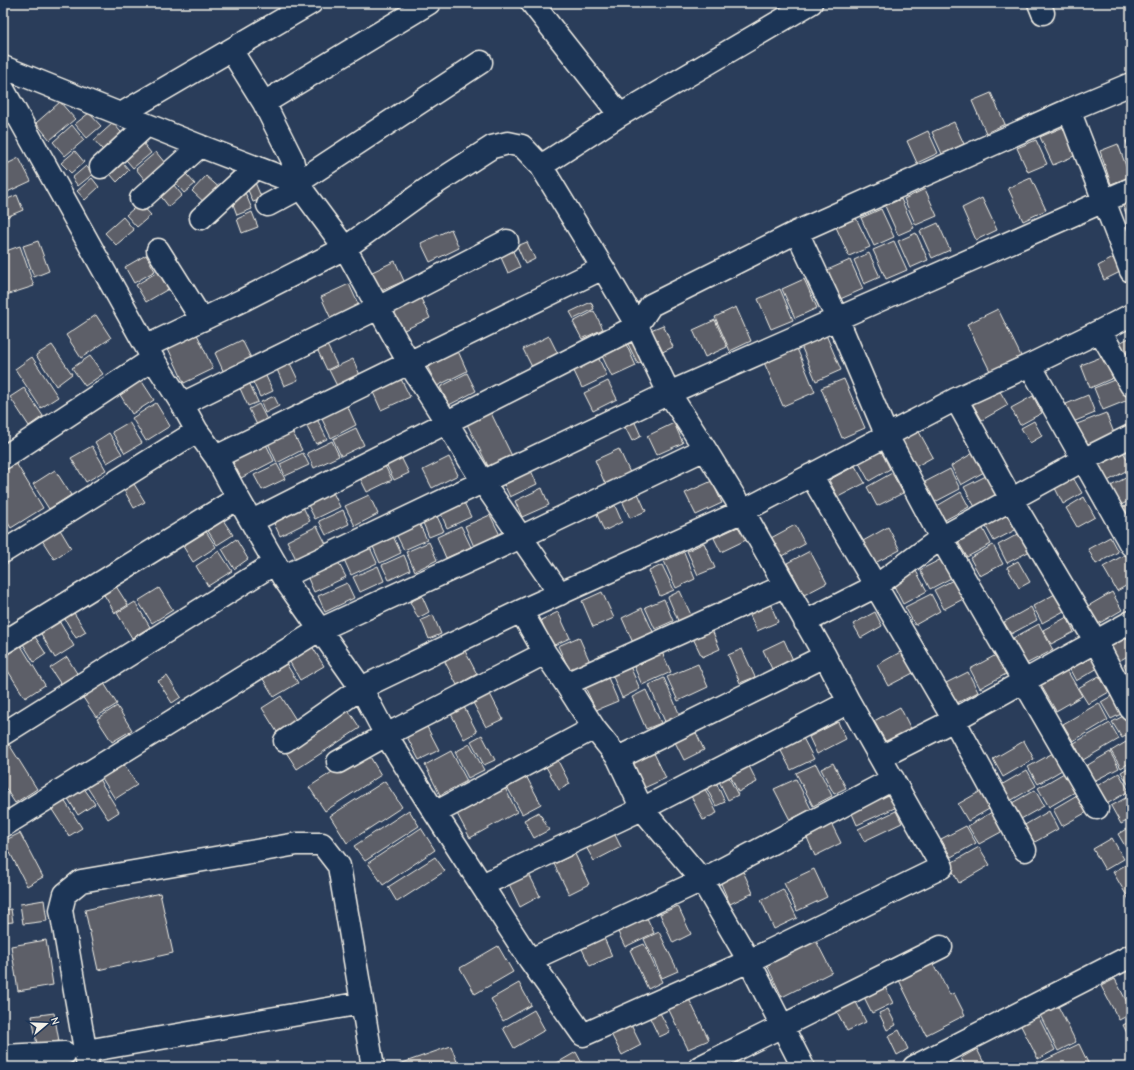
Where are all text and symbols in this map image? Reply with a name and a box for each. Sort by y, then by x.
north arrow [26,1004,66,1044]
text: N [48,1015,62,1026]

